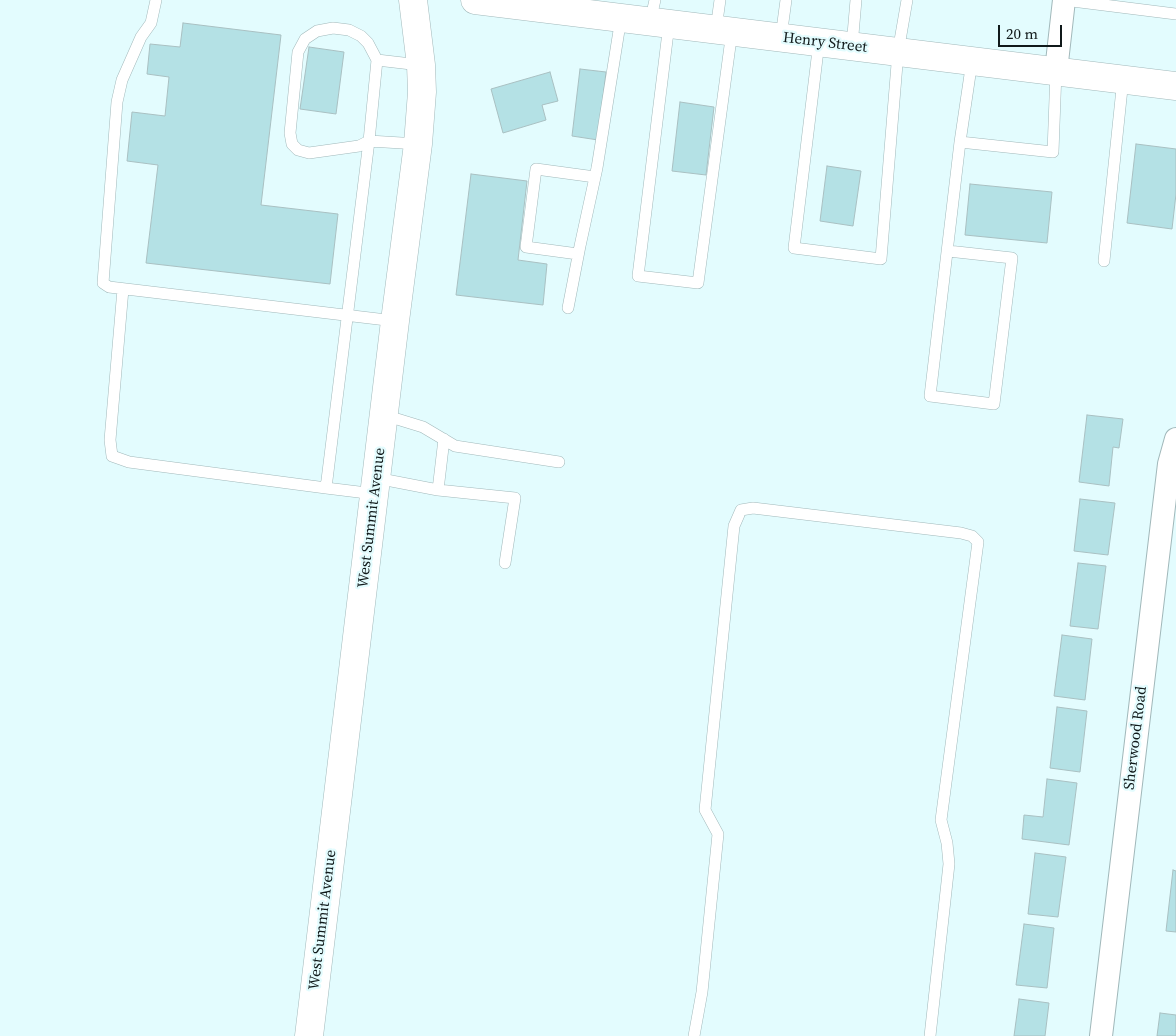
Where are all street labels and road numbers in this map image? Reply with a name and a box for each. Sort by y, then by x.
street label: Henry Street [782,29,868,57]
street label: West Summit Avenue [354,447,390,589]
street label: Sherwood Road [1121,685,1151,791]
street label: West Summit Avenue [305,849,341,991]

